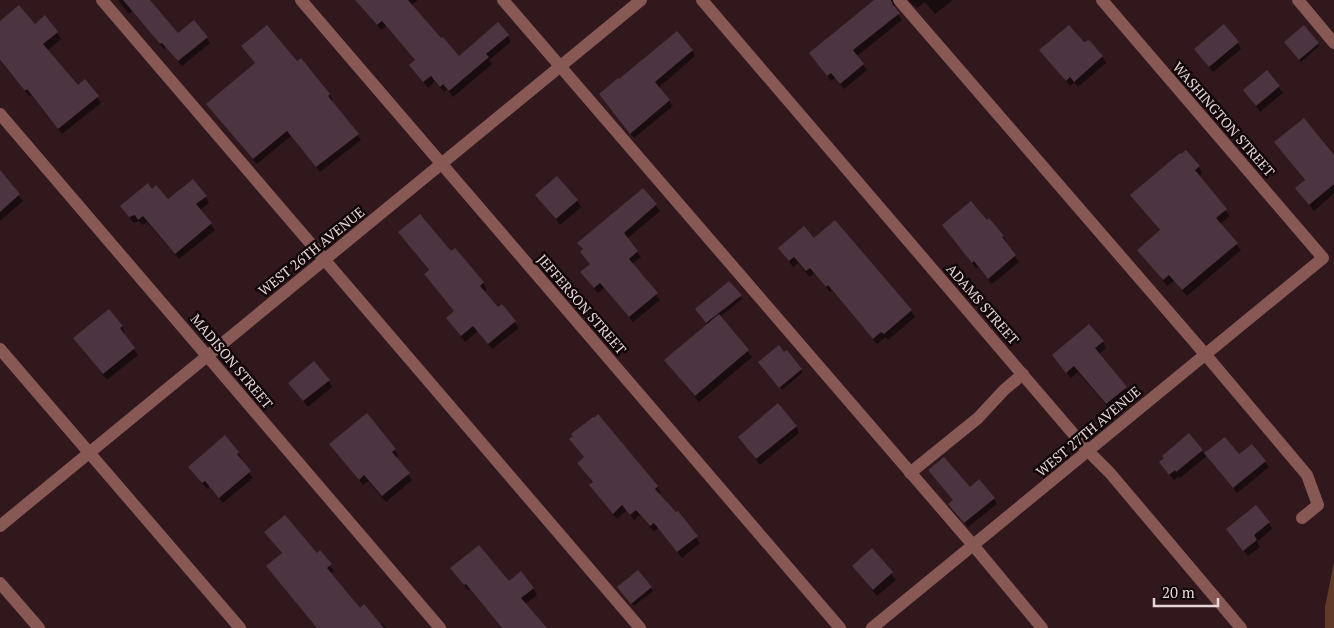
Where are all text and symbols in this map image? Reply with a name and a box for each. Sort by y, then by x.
street label: WASHINGTON STREET [1169,58,1279,181]
street label: WEST 26TH AVENUE [254,202,368,300]
street label: JEFFERSON STREET [533,250,631,358]
street label: ADAMS STREET [943,260,1024,349]
street label: MADISON STREET [187,310,277,413]
street label: WEST 27TH AVENUE [1032,381,1144,481]
scale bar [1154,576,1218,608]
text: 20 m [1162,582,1195,602]

